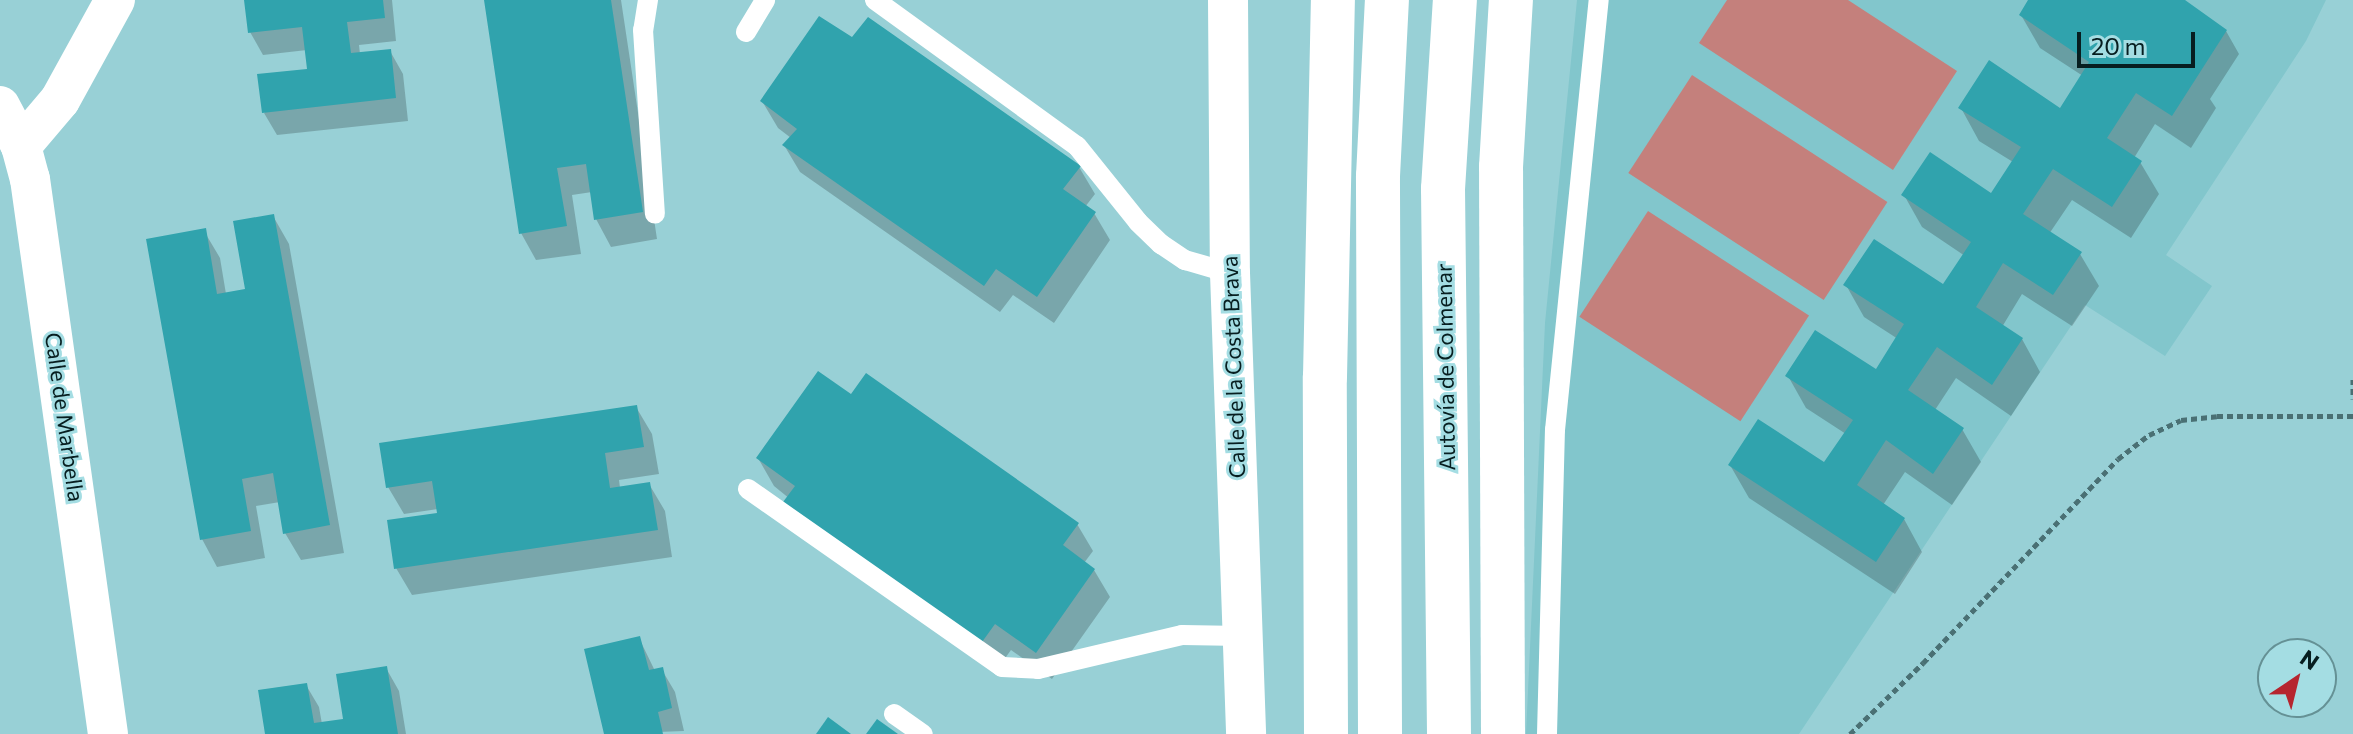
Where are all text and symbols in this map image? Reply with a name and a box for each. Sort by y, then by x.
scale bar [2081,16,2199,66]
text: 20 m [2091,31,2145,60]
street label: Calle de la Costa Brava [1216,255,1250,479]
street label: Autovía de Colmenar [1430,263,1460,471]
street label: Calle de Marbella [40,331,90,503]
north arrow [2257,638,2337,718]
text: N [2295,644,2324,675]

